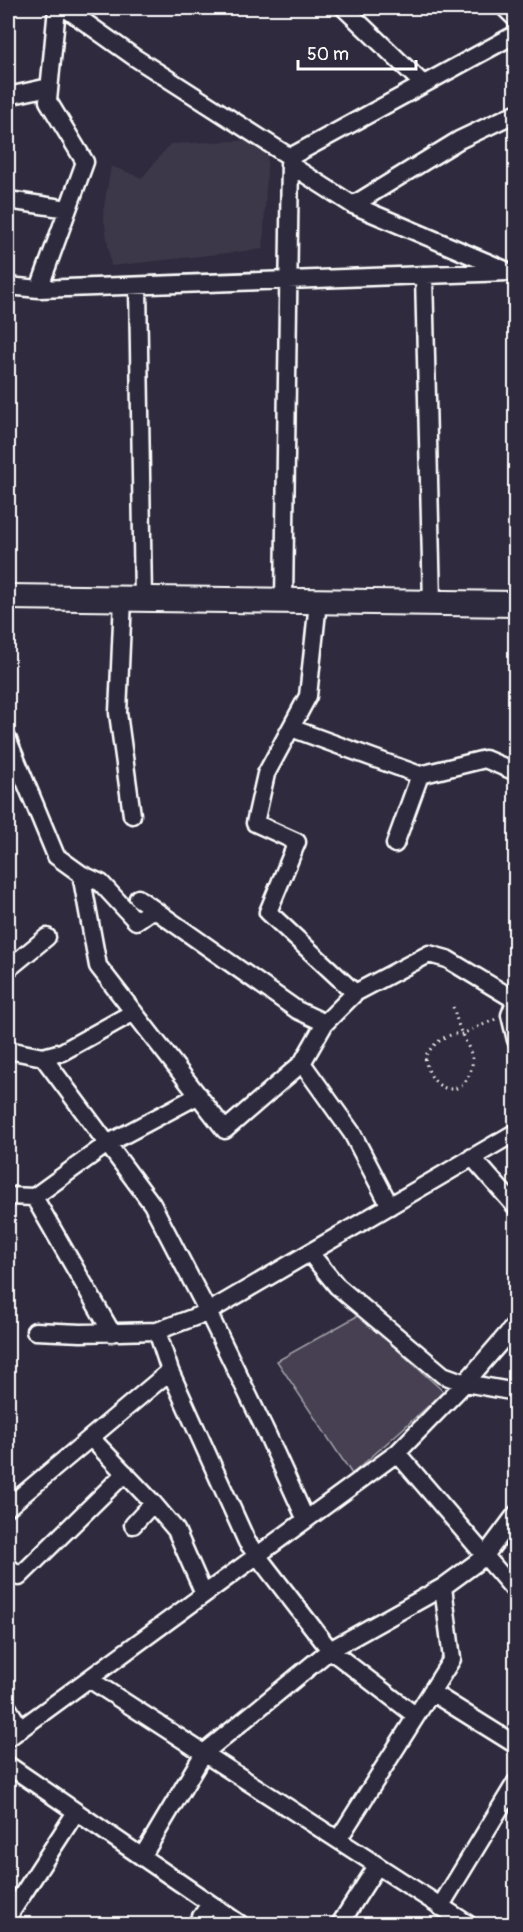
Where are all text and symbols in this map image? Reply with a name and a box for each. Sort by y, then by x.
scale bar [298,33,416,71]
text: 50 m [307,43,349,66]

